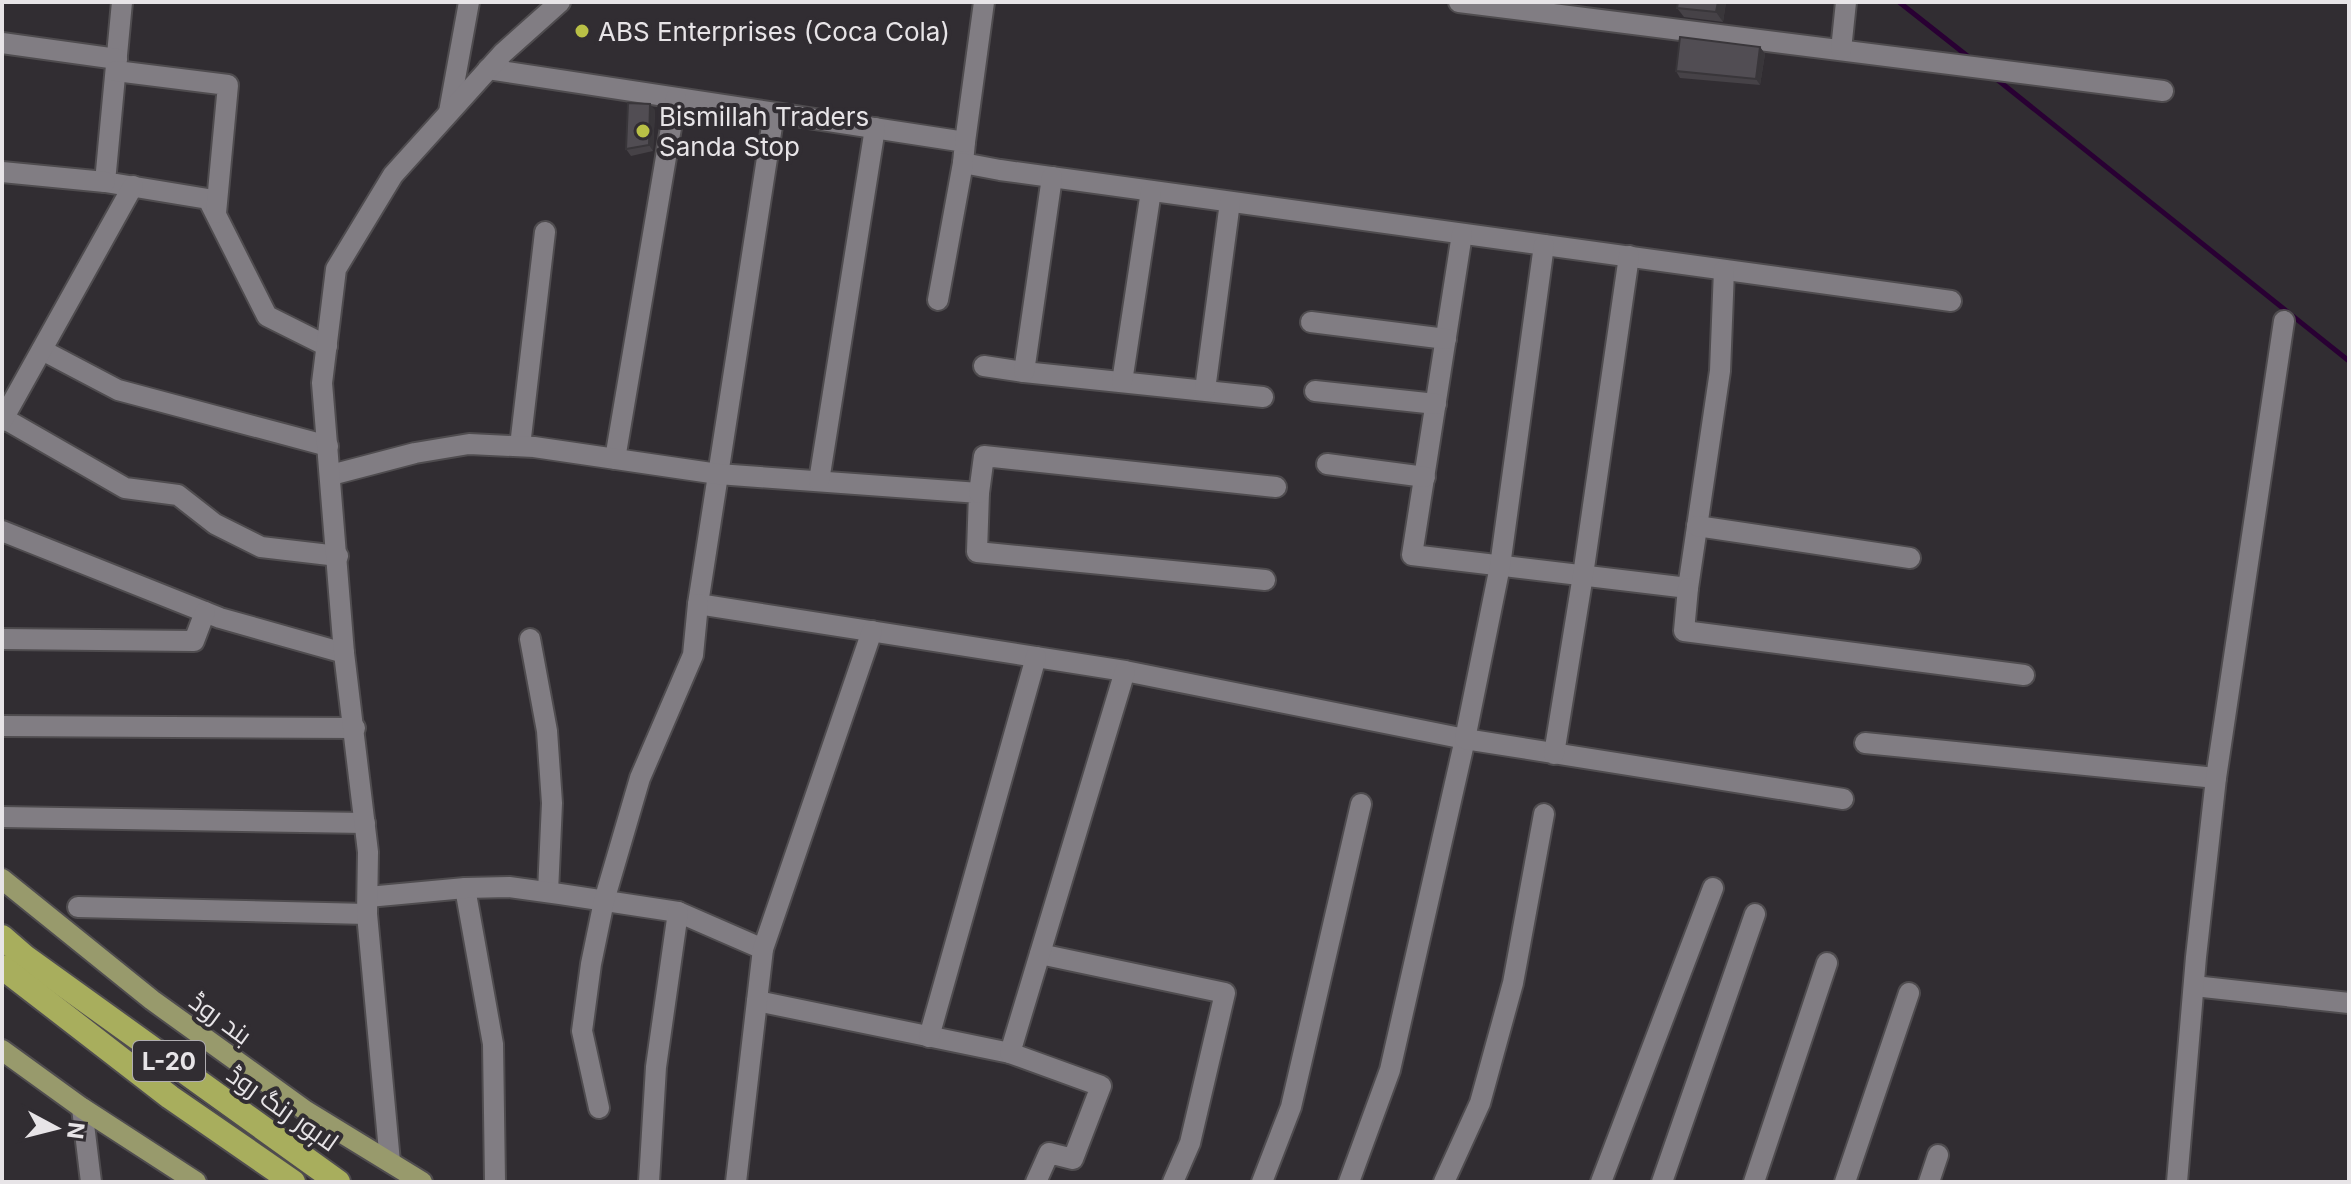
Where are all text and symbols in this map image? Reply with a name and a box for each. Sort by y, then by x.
place label: ABS Enterprises (Coca Cola) [598,16,950,47]
marker: ABS Enterprises (Coca Cola) [573,22,591,40]
place label: Bismillah Traders Sanda Stop [659,101,869,162]
marker: Bismillah Traders Sanda Stop [634,122,652,140]
street label: بند روڈ [184,985,258,1051]
road number: L-20 [133,1041,205,1081]
street label: لاہور رنگ روڈ [220,1058,345,1159]
north arrow [16,1088,96,1168]
text: N [62,1121,90,1140]

